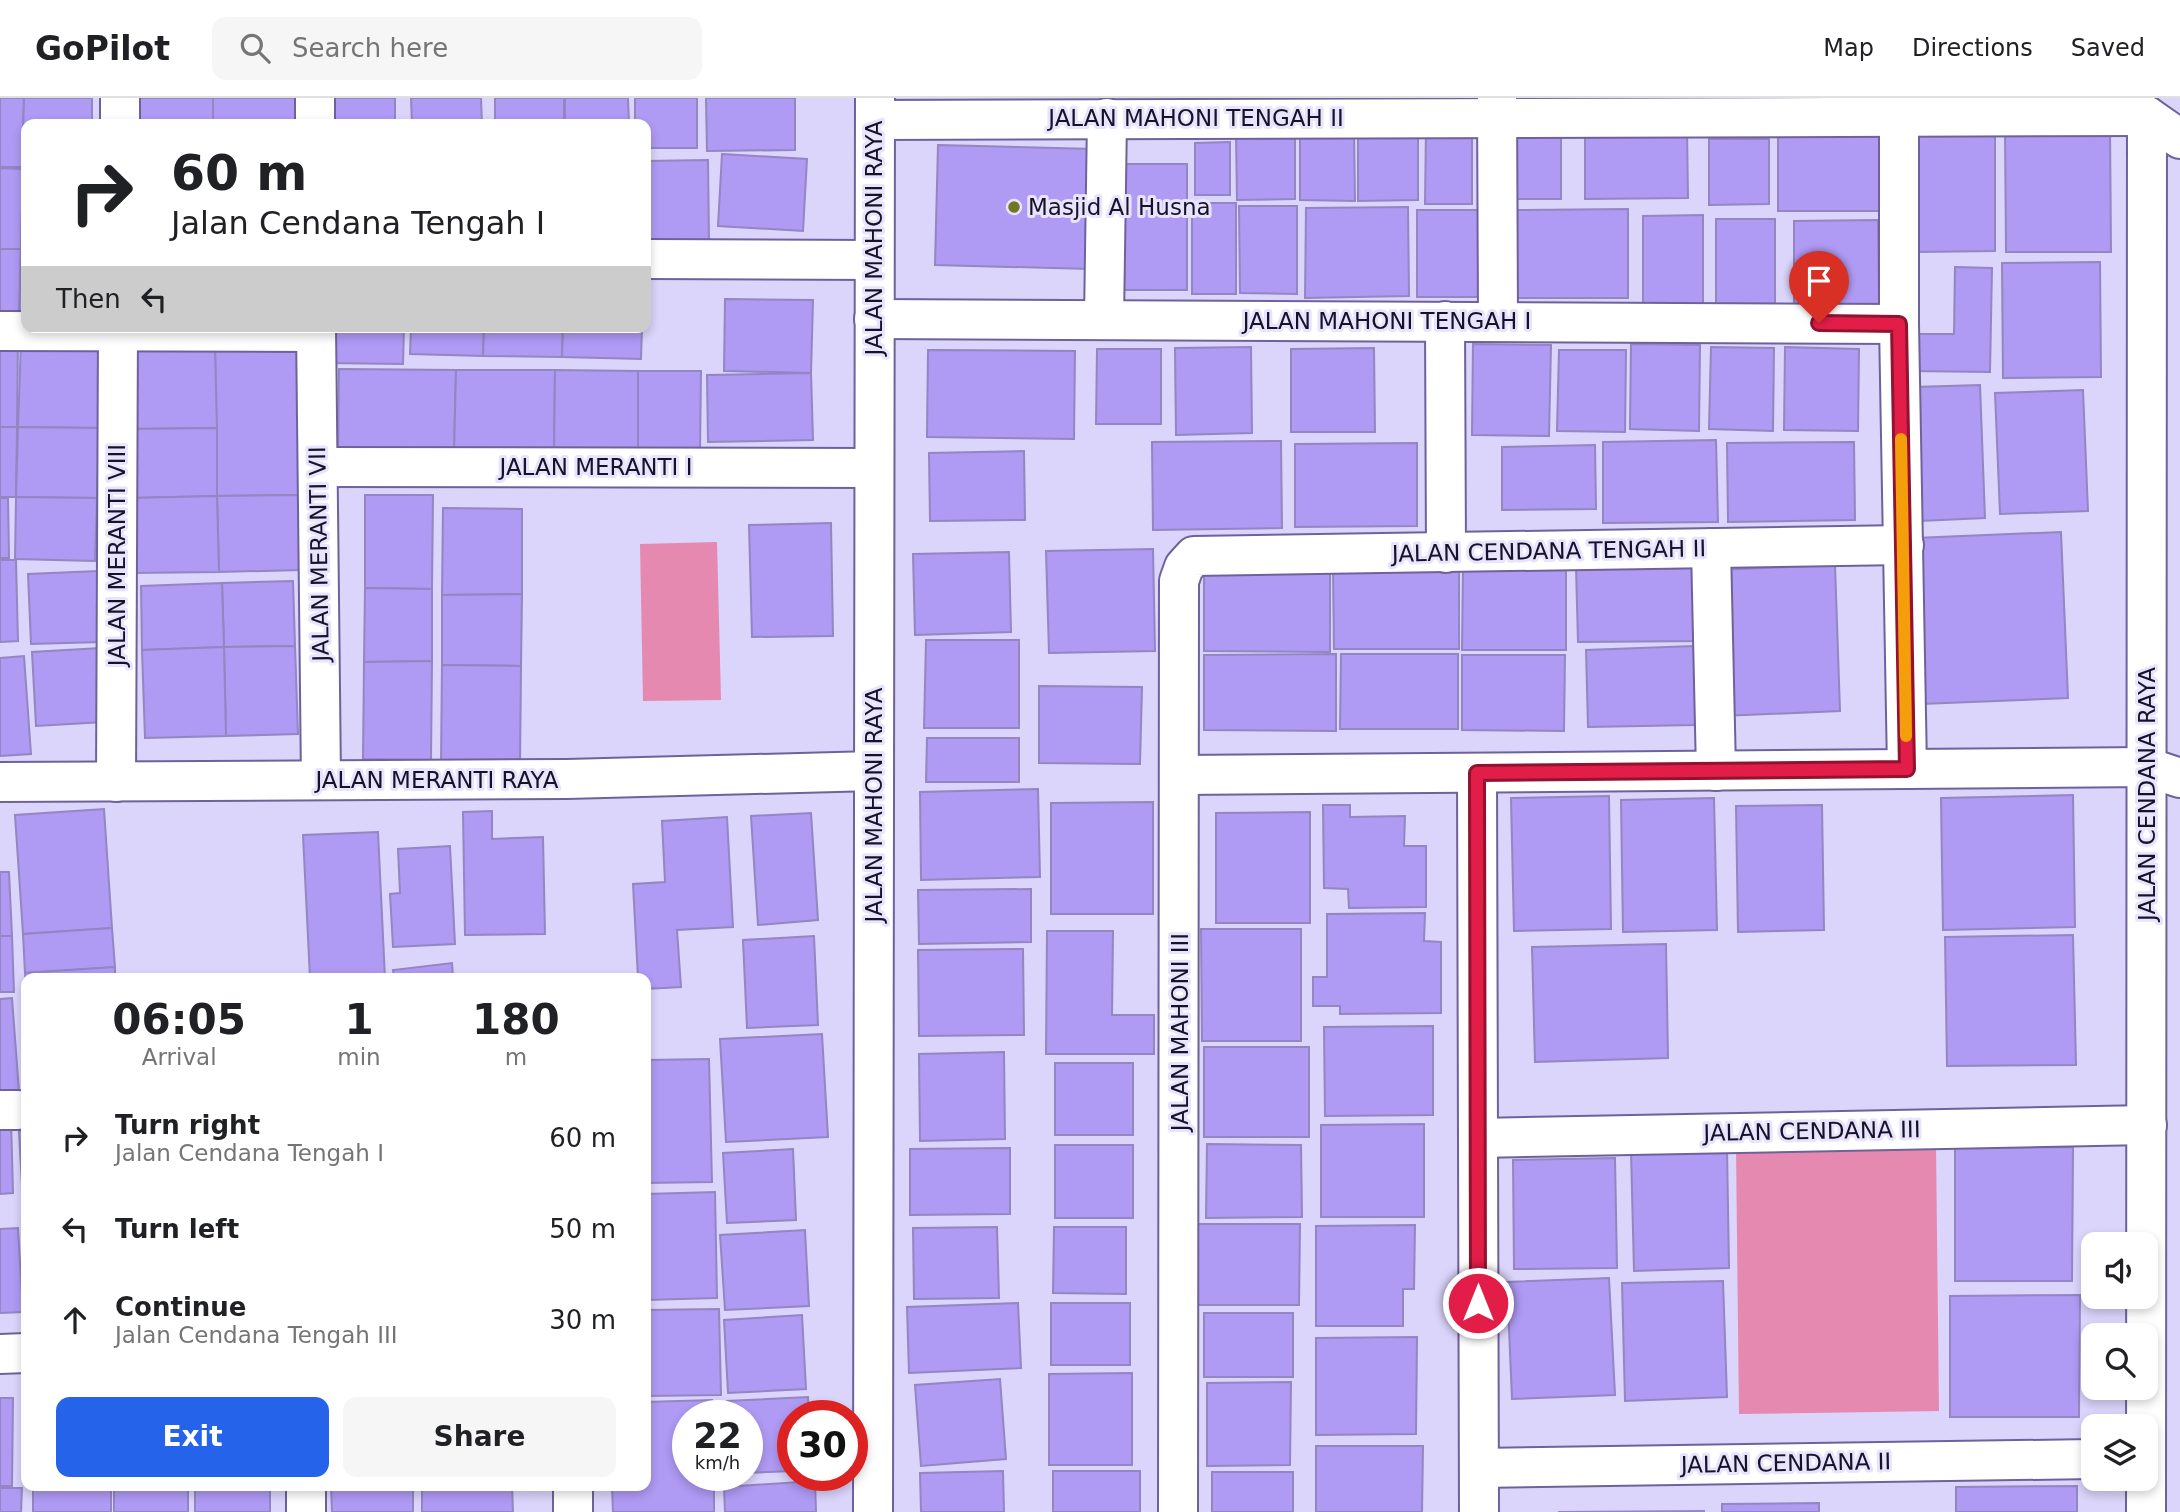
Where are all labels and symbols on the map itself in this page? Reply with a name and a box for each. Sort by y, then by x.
street label: JALAN MAHONI TENGAH II [1046,105,1344,131]
street label: JALAN MAHONI RAYA [861,120,887,357]
place label: Masjid Al Husna [1028,194,1211,220]
marker: Masjid Al Husna [1006,199,1022,215]
pin [1789,251,1849,323]
street label: JALAN MAHONI TENGAH I [1241,308,1531,334]
street label: JALAN MERANTI VIII [104,444,130,668]
street label: JALAN MERANTI VII [304,446,334,664]
street label: JALAN MERANTI I [498,454,693,480]
street label: JALAN CENDANA TENGAH II [1390,535,1706,567]
street label: JALAN CENDANA RAYA [2134,667,2160,923]
street label: JALAN MAHONI RAYA [861,687,887,924]
street label: JALAN MERANTI RAYA [313,767,559,793]
street label: JALAN MAHONI III [1167,933,1193,1133]
street label: JALAN CENDANA III [1701,1116,1921,1146]
position arrow [1441,1266,1515,1340]
speed limit sign: 30 [777,1400,868,1491]
street label: JALAN CENDANA II [1679,1448,1891,1478]

